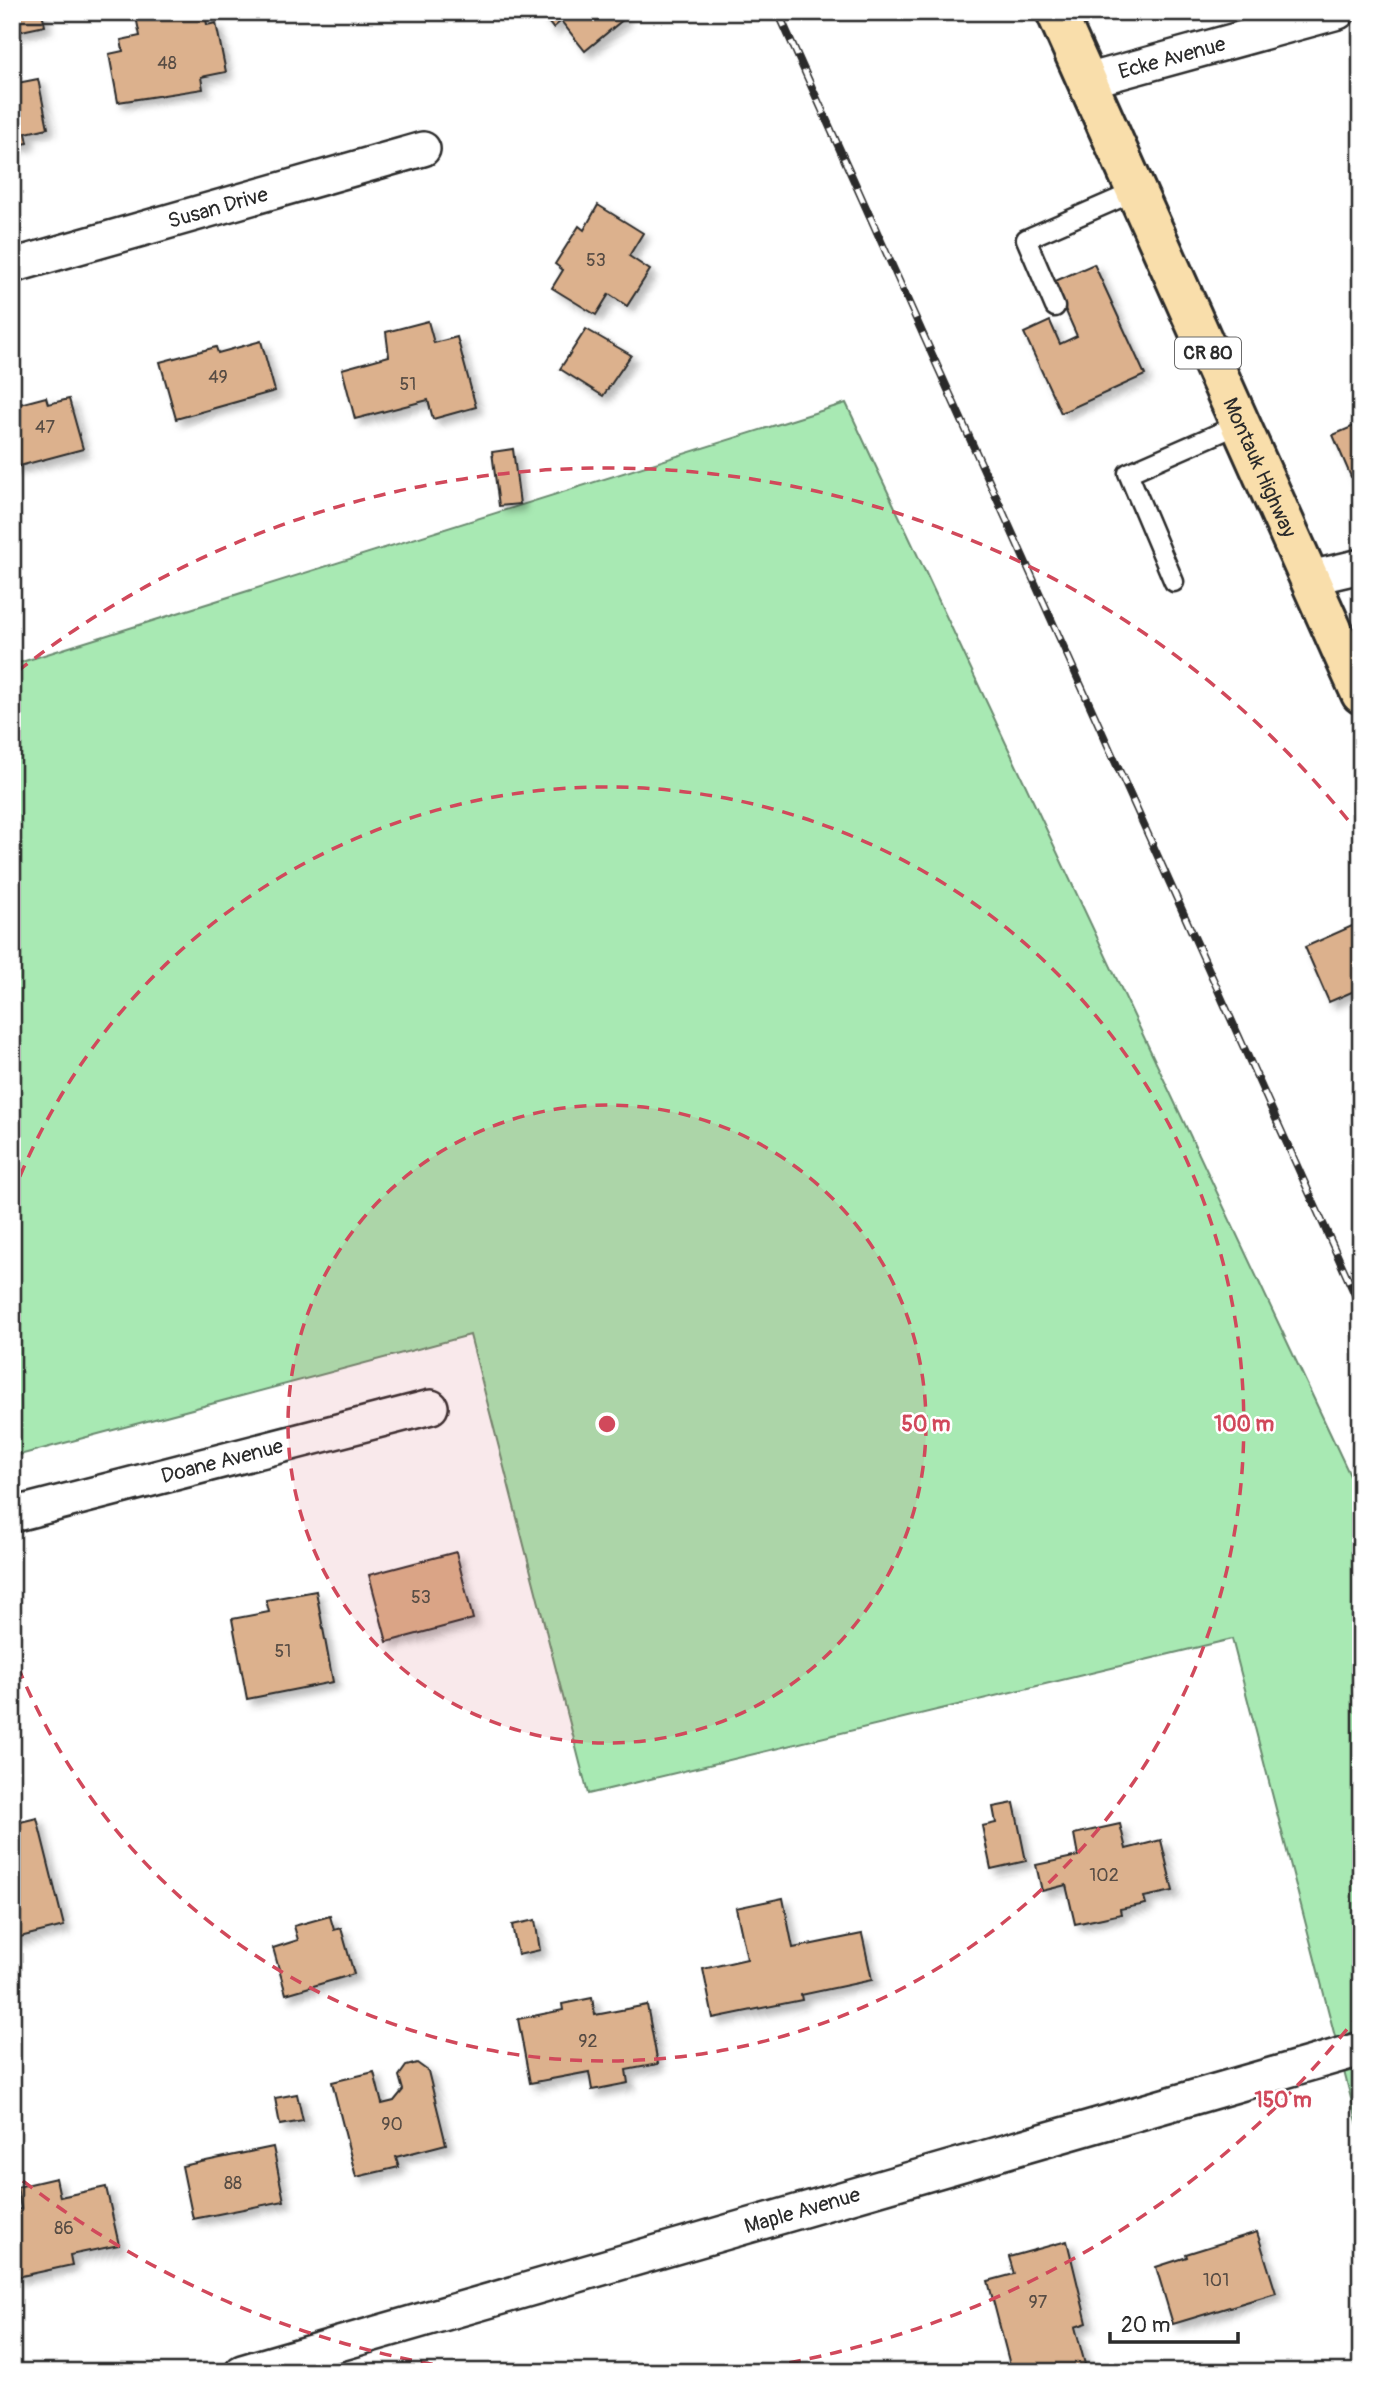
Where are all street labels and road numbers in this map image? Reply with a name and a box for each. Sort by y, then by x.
street label: Ecke Avenue [1115,30,1229,85]
street label: Susan Drive [165,180,272,234]
road number: CR 80 [1175,338,1241,368]
street label: Montauk Highway [1217,393,1303,542]
street label: Doane Avenue [158,1432,287,1490]
street label: Maple Avenue [741,2181,864,2240]

